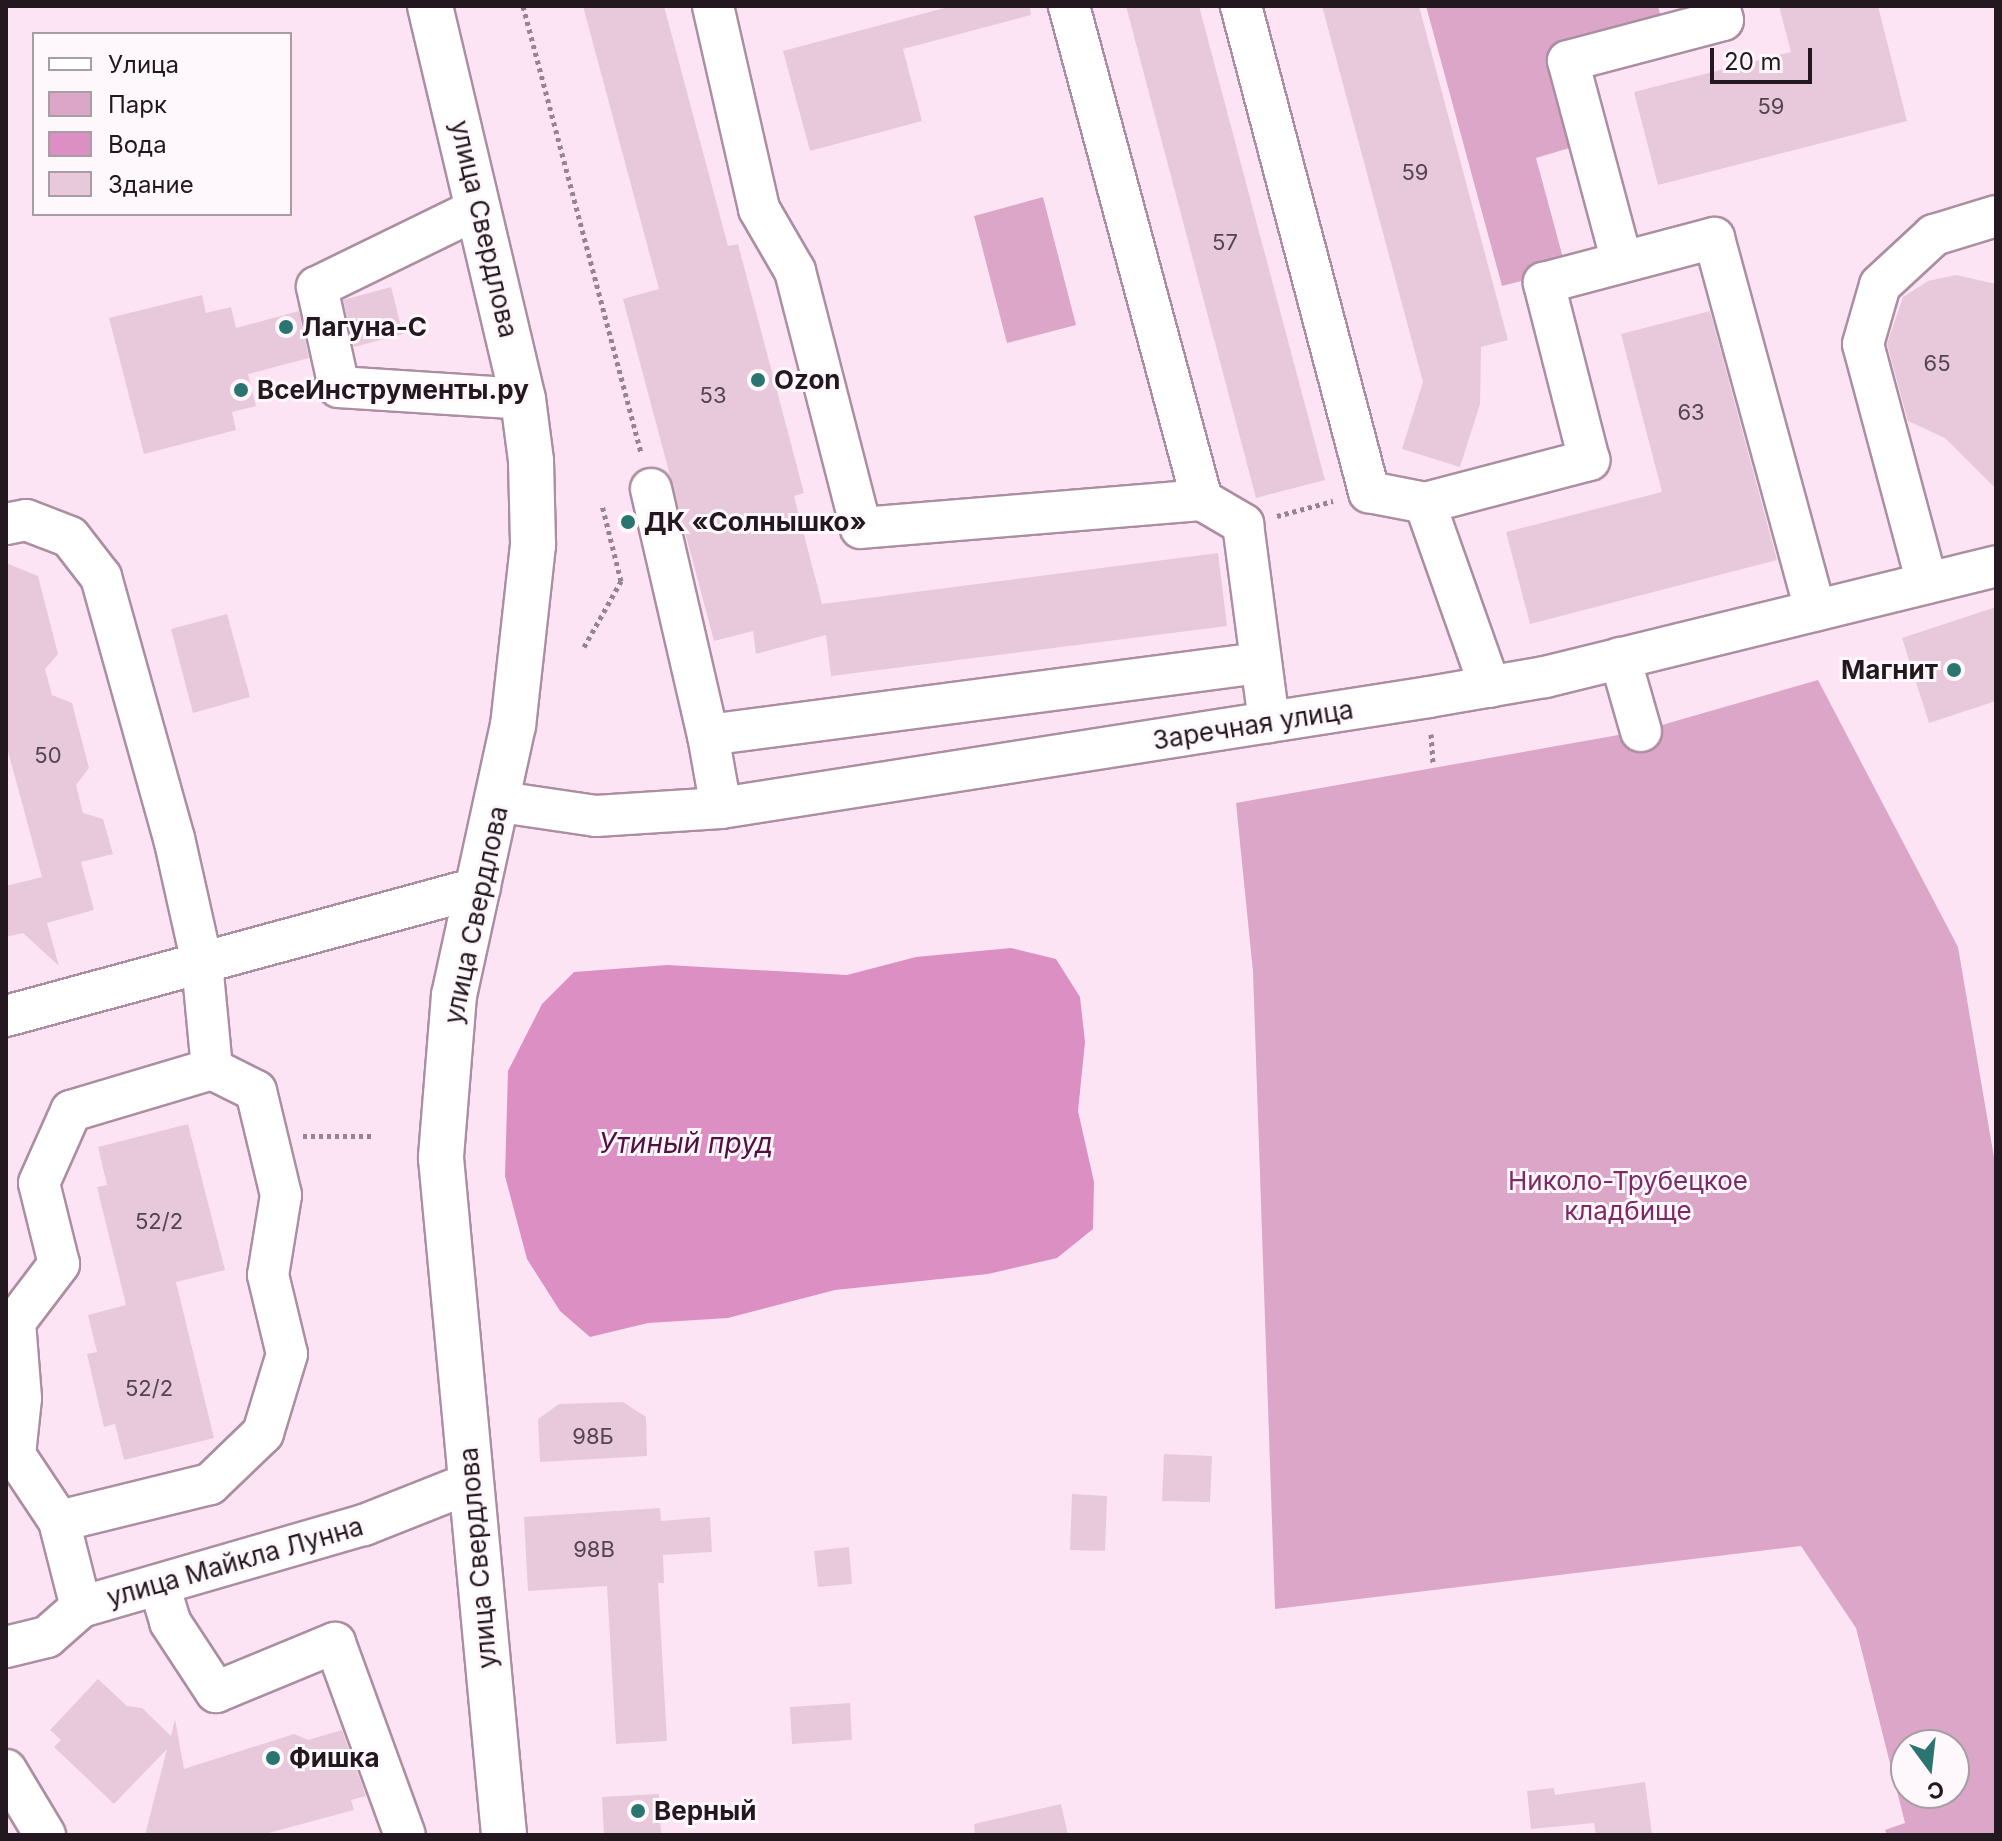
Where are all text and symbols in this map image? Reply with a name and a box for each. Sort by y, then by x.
legend [32,32,292,216]
scale bar [1714,32,1816,82]
text: 20 m [1724,47,1782,76]
text: Улица [108,50,179,79]
text: Парк [108,90,167,119]
house number: 59 [1757,94,1785,120]
street label: улица Свердлова [444,117,524,341]
text: Вода [108,130,167,159]
house number: 59 [1401,160,1429,186]
text: Здание [108,170,194,199]
house number: 57 [1212,230,1238,256]
place label: Лагуна-С [302,311,427,343]
marker: Лагуна-С [277,318,295,336]
house number: 65 [1923,351,1951,377]
place label: Ozon [774,364,841,396]
marker: Ozon [749,371,767,389]
place label: ВсеИнструменты.ру [257,374,529,406]
marker: ВсеИнструменты.ру [232,381,250,399]
house number: 53 [700,383,726,409]
house number: 63 [1677,400,1705,426]
place label: ДК «Солнышко» [644,506,867,538]
marker: ДК «Солнышко» [619,513,637,531]
place label: Магнит [1841,654,1938,686]
marker: Магнит [1945,661,1963,679]
street label: Заречная улица [1151,694,1355,756]
house number: 50 [34,743,62,769]
street label: улица Свердлова [438,803,514,1027]
water label: Утиный пруд [599,1126,773,1160]
park label: Николо-Трубецкое кладбище [1508,1165,1748,1226]
house number: 52/2 [135,1209,183,1235]
house number: 52/2 [125,1376,173,1402]
house number: 98Б [572,1424,614,1450]
street label: улица Свердлова [453,1446,503,1670]
street label: улица Майкла Лунна [103,1510,367,1614]
house number: 98В [573,1537,615,1563]
north arrow [1890,1729,1970,1809]
place label: Фишка [289,1742,380,1774]
marker: Фишка [264,1749,282,1767]
text: С [1924,1776,1947,1805]
place label: Верный [654,1795,756,1827]
marker: Верный [629,1802,647,1820]

